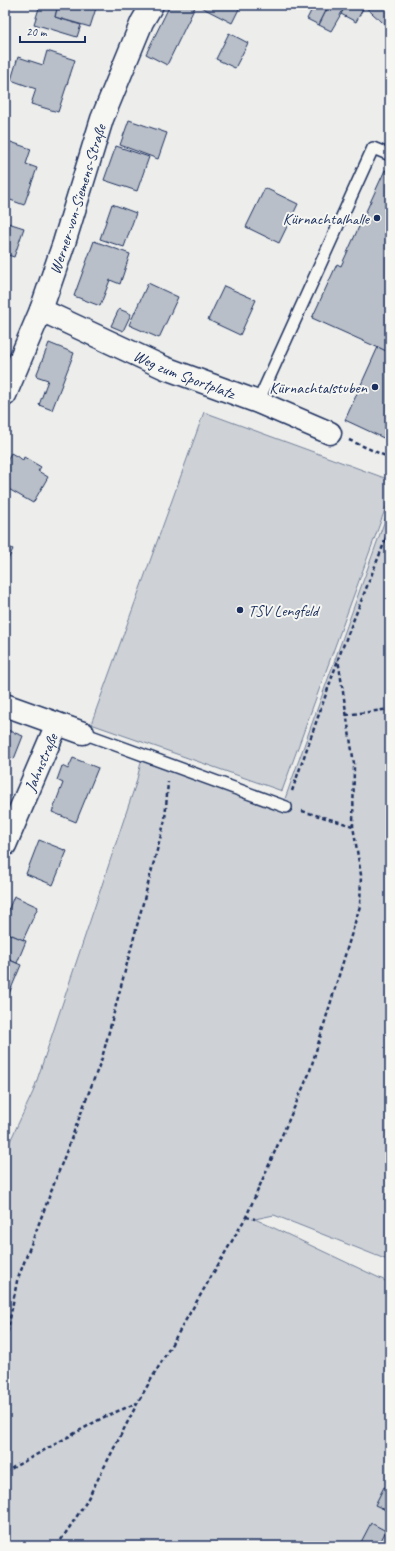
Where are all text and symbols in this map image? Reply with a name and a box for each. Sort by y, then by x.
scale bar [20,18,85,44]
text: 20 m [26,24,48,40]
street label: Werner-von-Siemens-Straße [45,120,111,277]
place label: Kürnachtalhalle [283,209,371,229]
marker: Kürnachtalhalle [372,213,382,223]
street label: Weg zum Sportplatz [130,346,239,404]
place label: Kürnachtalstuben [269,378,368,398]
marker: Kürnachtalstuben [370,382,380,392]
place label: TSV Lengfeld [248,601,321,621]
marker: TSV Lengfeld [235,605,245,615]
street label: Jahnstraße [20,729,63,796]

